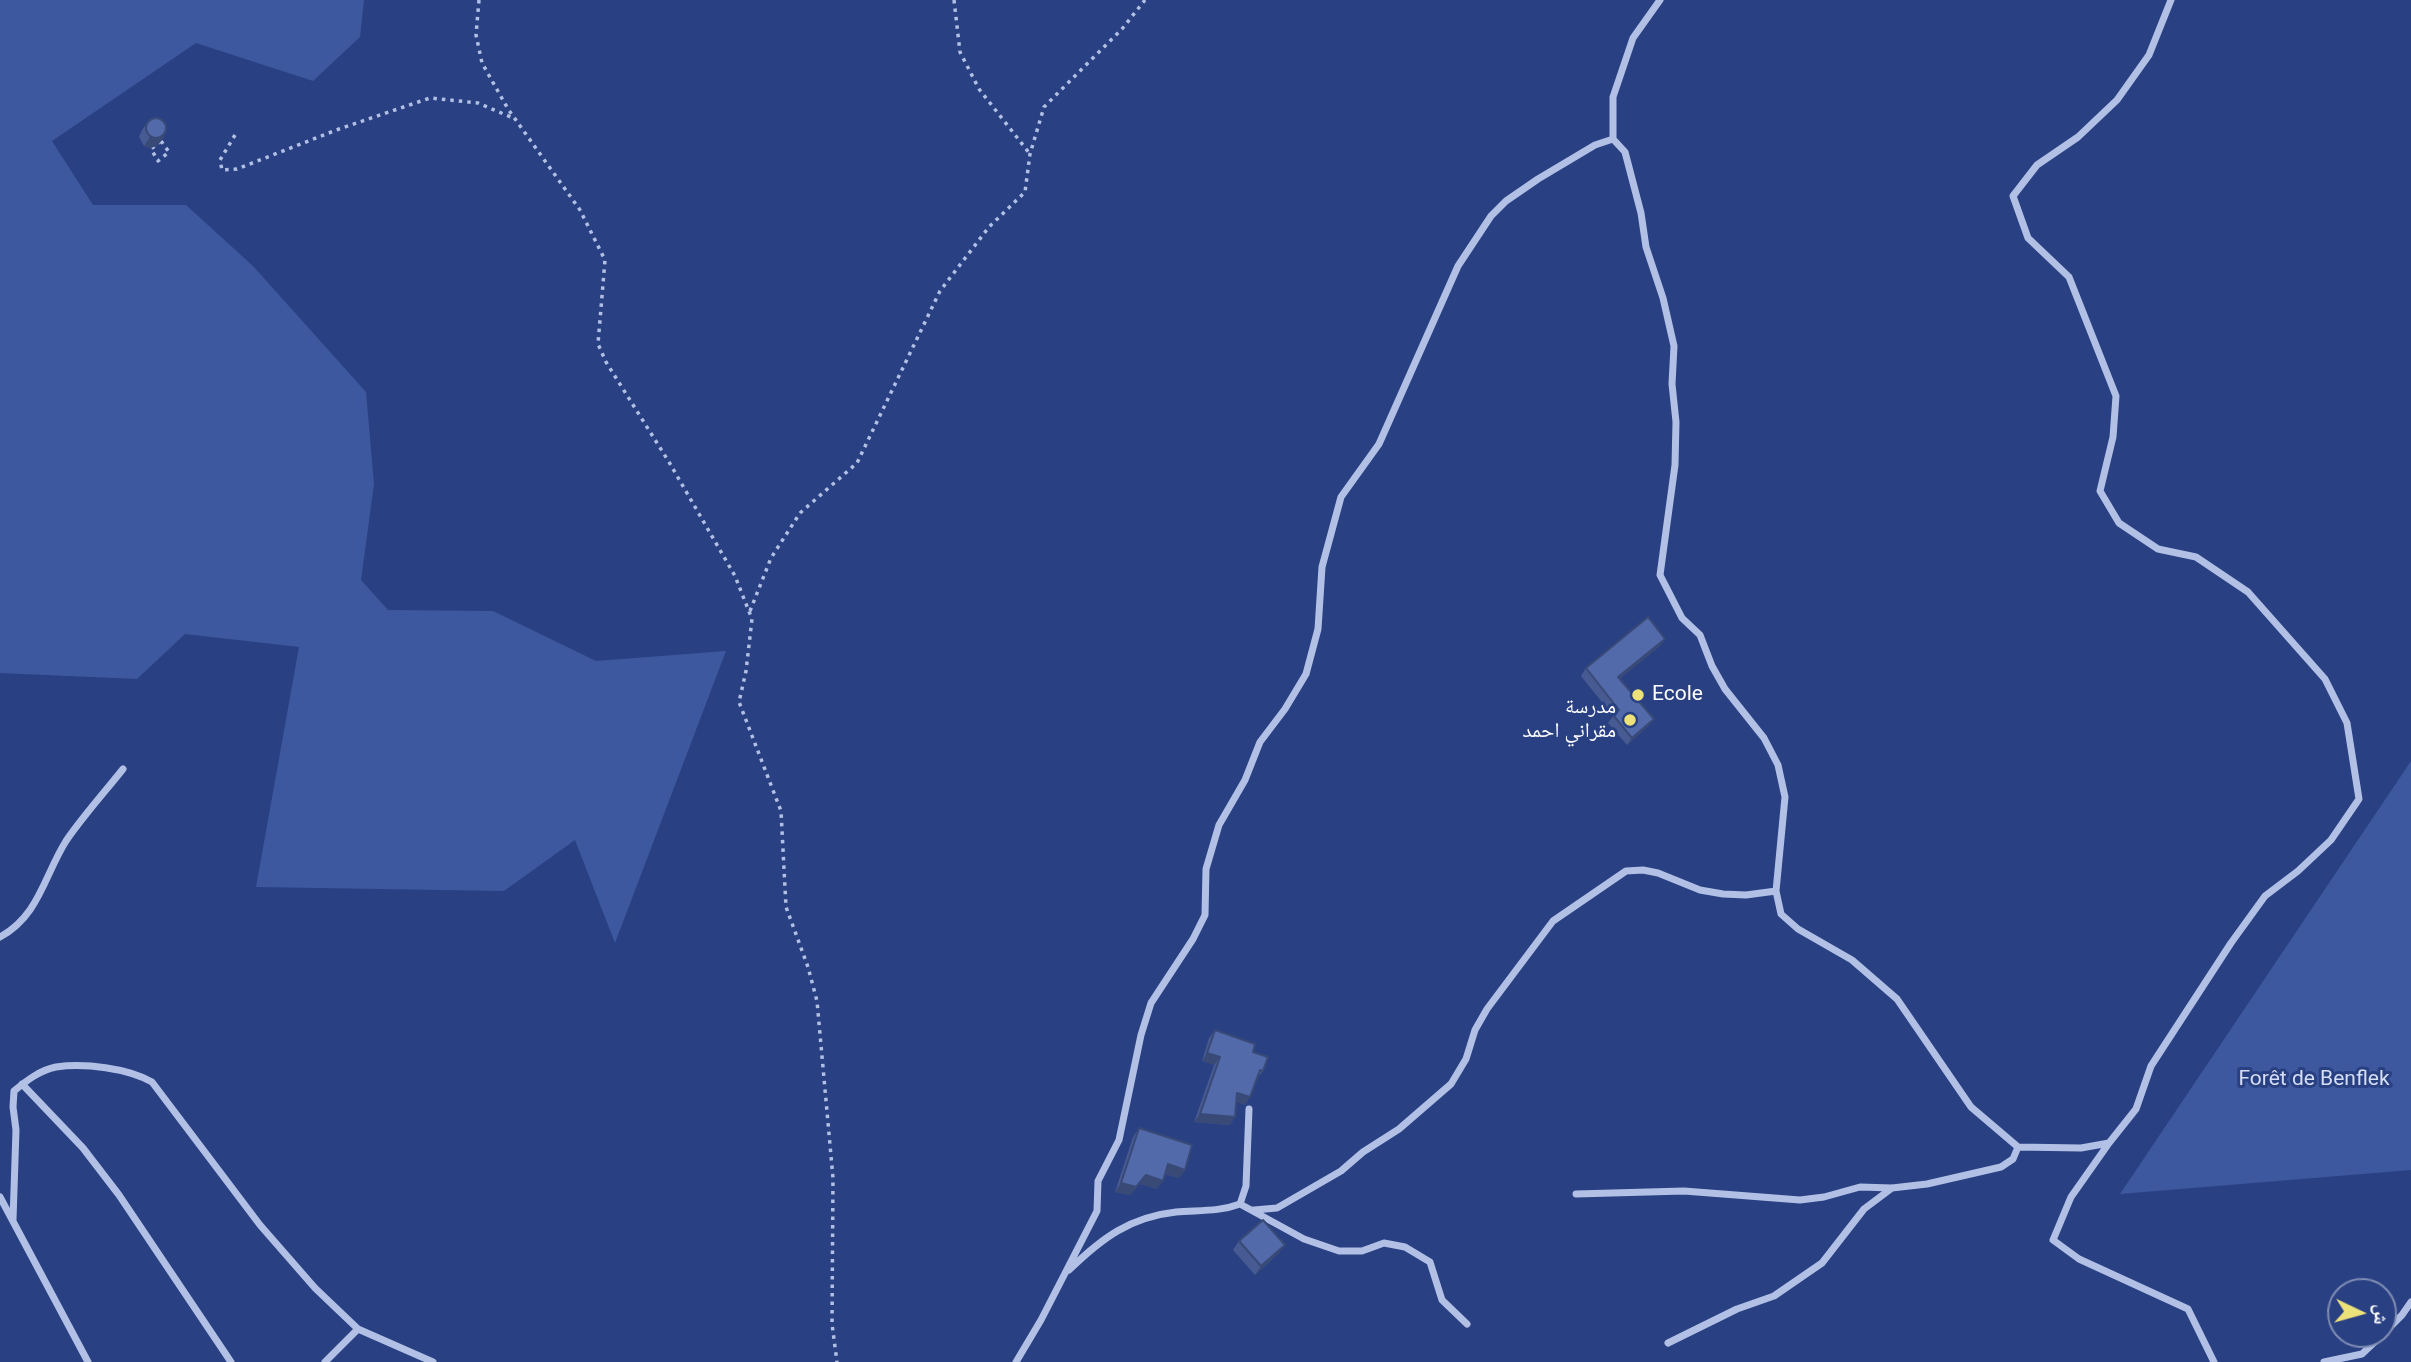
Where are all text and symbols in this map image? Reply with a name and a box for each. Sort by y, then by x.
place label: Ecole [1652,682,1703,708]
marker: Ecole [1630,687,1646,703]
place label: مدرسة مقراني احمد [1522,695,1616,745]
marker: مدرسة مقراني احمد [1622,712,1638,728]
park label: Forêt de Benflek [2238,1067,2390,1093]
north arrow [2327,1278,2397,1348]
text: ش [2369,1304,2394,1326]

